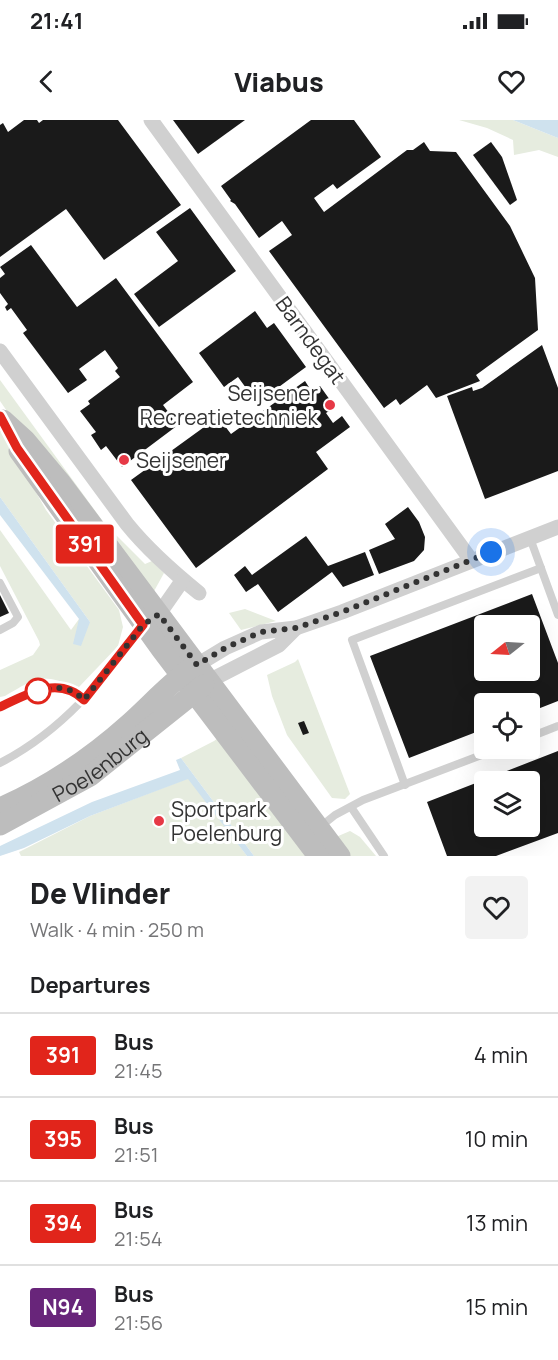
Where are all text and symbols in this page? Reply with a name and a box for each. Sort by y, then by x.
text: 21:41 [30,6,83,36]
text: Viabus [234,63,324,100]
icon: back [30,65,63,98]
icon: heart [495,65,528,98]
street label: Barndegat [270,291,352,389]
place label: Seijsener Recreatietechniek [140,379,319,431]
marker: Seijsener Recreatietechniek [323,398,337,412]
place label: Seijsener [136,446,227,474]
marker: Seijsener [117,453,131,467]
line badge: 391 [50,524,119,564]
text: 391 [68,530,102,558]
your location [476,537,506,567]
north arrow [474,615,540,681]
map controls [474,615,540,837]
unlabelled marker [25,678,51,704]
button: locate [474,693,540,759]
street label: Poelenburg [47,721,154,808]
button: layers [474,771,540,837]
place label: Sportpark Poelenburg [171,795,282,847]
marker: Sportpark Poelenburg [152,814,166,828]
text: De Vlinder [30,874,170,912]
button: heart [465,876,528,939]
text: Walk · 4 min · 250 m [30,916,204,943]
text: Departures [30,970,150,1000]
text: Bus [114,1027,154,1057]
text: 4 min [474,1040,528,1070]
text: 391 [46,1041,80,1069]
text: 21:45 [114,1057,163,1084]
text: Bus [114,1111,154,1141]
text: 10 min [465,1124,528,1154]
text: 395 [44,1125,82,1153]
text: 21:51 [114,1141,159,1168]
text: Bus [114,1195,154,1225]
text: 13 min [466,1208,528,1238]
text: 394 [44,1209,82,1237]
text: 21:54 [114,1225,163,1252]
text: Bus [114,1279,154,1309]
text: 15 min [465,1292,528,1322]
text: N94 [43,1293,83,1321]
text: 21:56 [114,1309,163,1336]

